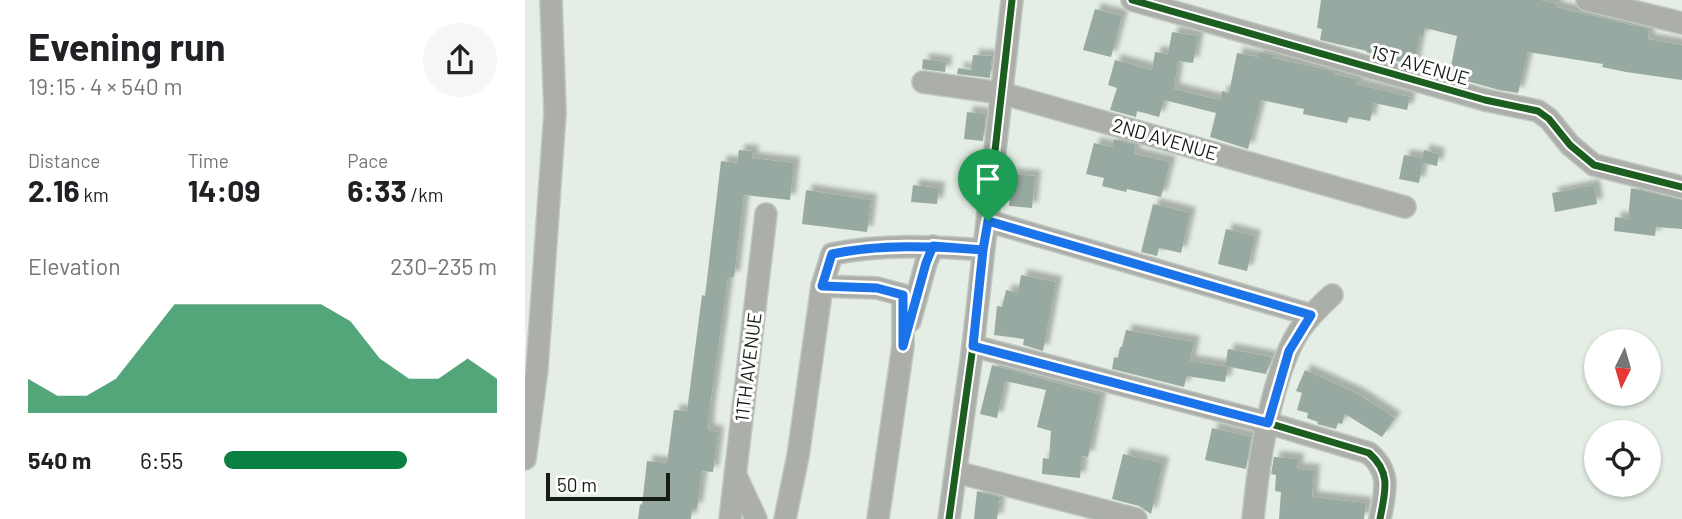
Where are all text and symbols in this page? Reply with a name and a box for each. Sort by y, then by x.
text: Evening run [28,23,226,69]
button: share [423,23,497,97]
street label: 1ST AVENUE [1368,39,1472,90]
text: 19:15 · 4 × 540 m [28,72,182,100]
street label: 2ND AVENUE [1110,113,1220,164]
text: Distance [28,149,100,172]
text: Time [188,149,229,172]
text: Pace [347,149,388,172]
pin [958,149,1018,221]
icon: arrive [969,160,1007,198]
text: 2.16 [28,172,80,208]
text: 14:09 [188,172,260,208]
text: 6:33 [347,172,407,208]
text: km [80,183,109,206]
text: /km [407,183,443,206]
text: Elevation [28,252,121,280]
text: 230–235 m [390,252,497,280]
street label: 11TH AVENUE [729,311,766,423]
north arrow [1584,329,1661,406]
map controls [1584,329,1661,497]
button: locate [1584,420,1661,497]
text: 540 m [28,446,91,474]
text: 6:55 [140,446,183,474]
scale bar [546,470,670,502]
text: 50 m [557,473,597,496]

